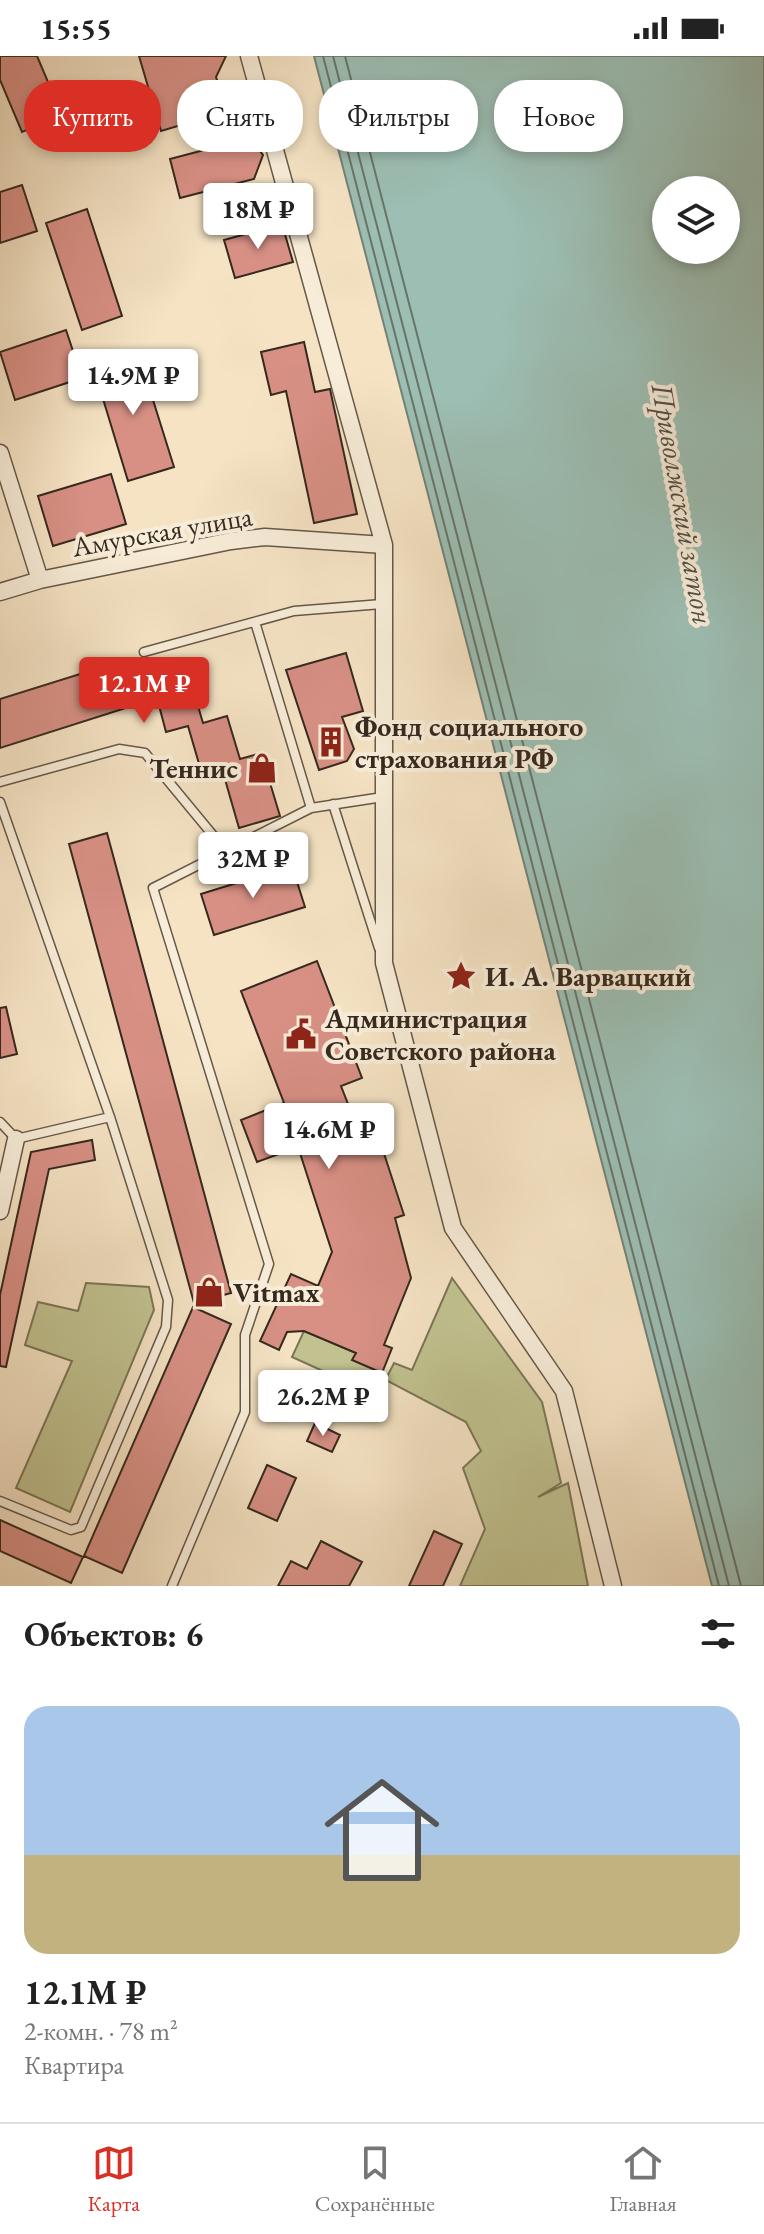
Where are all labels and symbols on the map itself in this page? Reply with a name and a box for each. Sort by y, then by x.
pin: 18M ₽ [202,183,314,251]
pin: 14.9M ₽ [59,349,207,417]
water label: Приволжский затон [642,379,723,628]
street label: Амурская улица [68,497,256,565]
pin: 12.1M ₽ [70,657,218,725]
place label: Фонд социального страхования РФ [355,708,583,776]
building icon: Фонд социального страхования РФ [314,725,348,759]
place label: Теннис [149,750,238,786]
shop icon: Теннис [245,751,279,785]
pin: 32M ₽ [197,832,309,900]
place label: И. А. Варвацкий [485,958,691,994]
place icon: И. А. Варвацкий [444,959,478,993]
place label: Администрация Советского района [324,1000,556,1068]
public building icon: Администрация Советского района [284,1017,318,1051]
pin: 14.6M ₽ [255,1103,403,1171]
place label: Vitmax [233,1274,320,1310]
shop icon: Vitmax [192,1275,226,1309]
pin: 26.2M ₽ [249,1370,397,1438]

